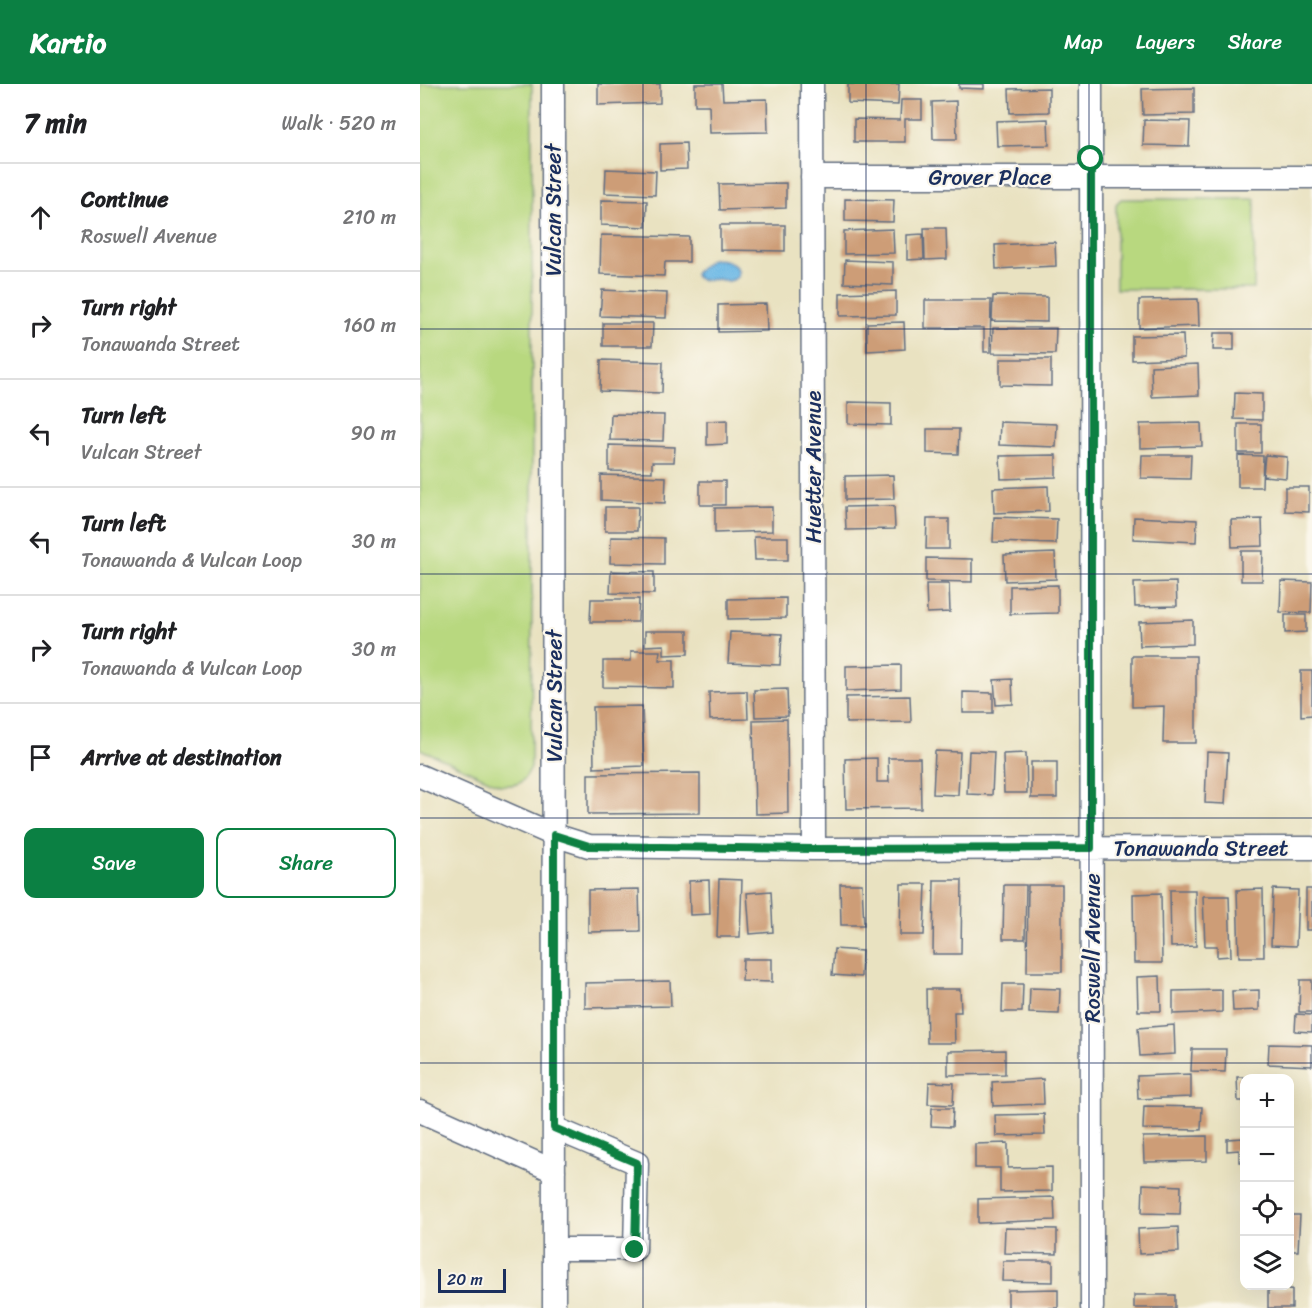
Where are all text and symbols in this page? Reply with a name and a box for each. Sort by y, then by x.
text: Kartio [30,18,106,67]
text: Map [1064,23,1103,61]
text: Layers [1136,23,1195,61]
text: Share [1228,23,1282,61]
text: 7 min [24,100,87,146]
text: Walk · 520 m [282,106,396,141]
street label: Vulcan Street [534,143,573,276]
route start [1077,145,1103,171]
street label: Grover Place [928,158,1052,197]
text: Continue [81,180,169,219]
text: 210 m [343,200,396,235]
icon: ahead [24,201,57,234]
text: Roswell Avenue [81,219,217,254]
text: Turn right [81,288,176,327]
text: 160 m [343,308,396,343]
icon: right [24,309,57,342]
text: Tonawanda Street [81,327,240,362]
street label: Huetter Avenue [794,390,833,543]
text: Turn left [81,396,166,435]
text: 90 m [351,416,396,451]
icon: left [24,417,57,450]
text: Vulcan Street [81,435,202,470]
text: Turn left [81,504,166,543]
text: 30 m [352,524,396,559]
icon: left [24,525,57,558]
text: Tonawanda & Vulcan Loop [81,543,302,578]
text: Turn right [81,612,176,651]
street label: Vulcan Street [535,629,574,762]
text: 30 m [352,632,396,667]
icon: right [24,633,57,666]
text: Tonawanda & Vulcan Loop [81,651,302,686]
text: Arrive at destination [81,738,282,777]
icon: arrive [24,741,57,774]
button: Save [24,828,204,898]
button: Share [216,828,396,898]
street label: Tonawanda Street [1114,829,1289,868]
street label: Roswell Avenue [1073,873,1112,1023]
map controls [1240,1074,1294,1290]
button: + [1240,1074,1294,1128]
button: − [1240,1128,1294,1182]
button: locate [1240,1182,1294,1236]
route end [621,1236,647,1262]
button: layers [1240,1236,1294,1290]
text: 20 m [447,1265,483,1294]
scale bar [438,1266,506,1294]

